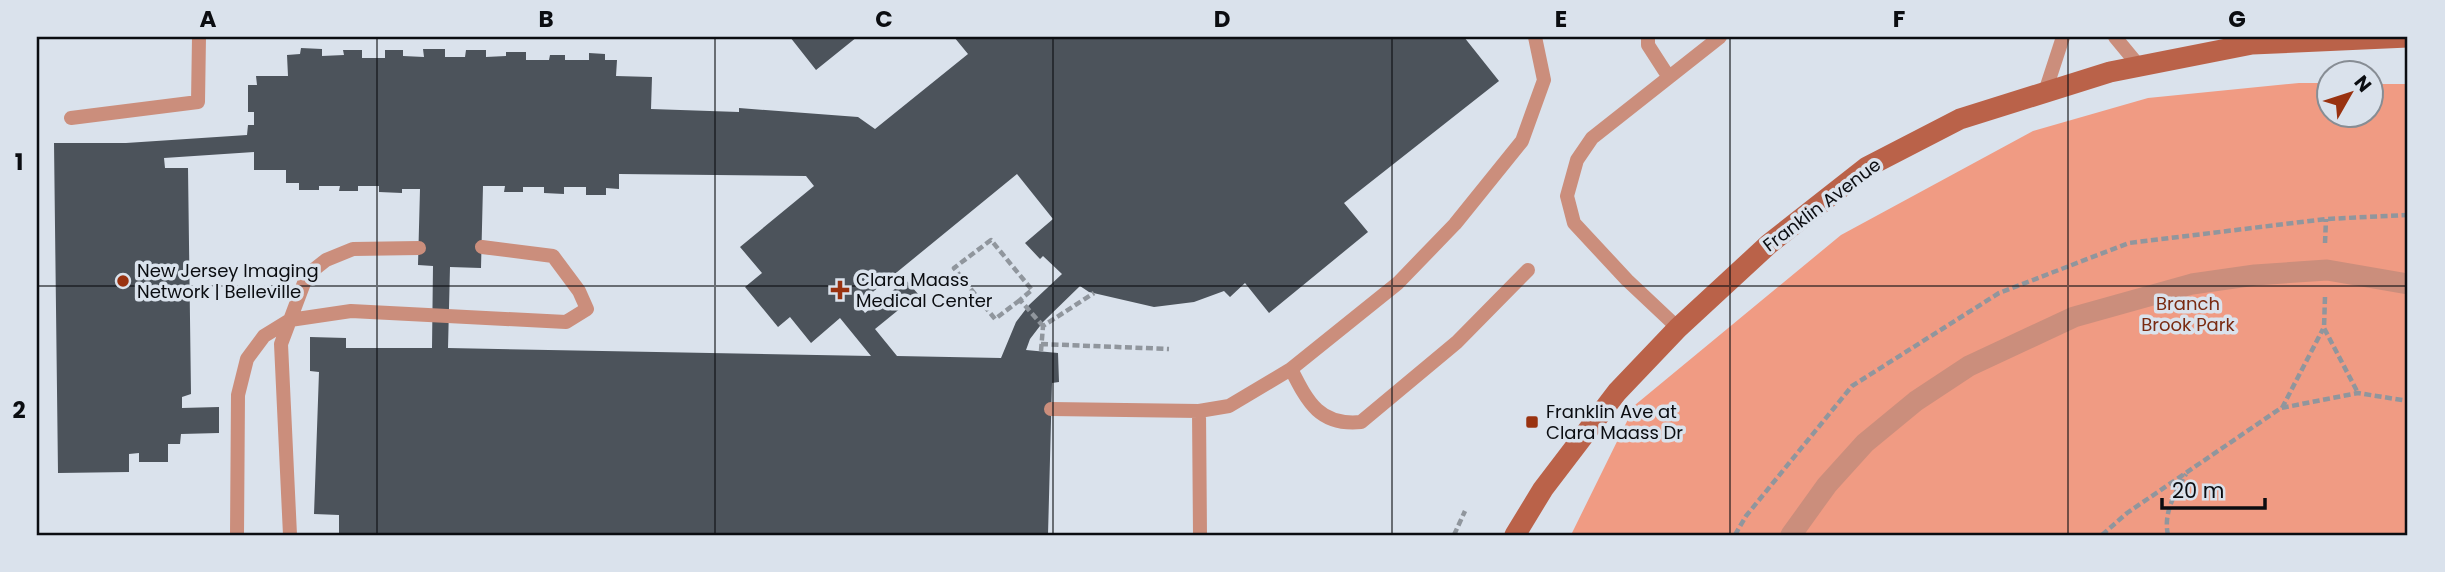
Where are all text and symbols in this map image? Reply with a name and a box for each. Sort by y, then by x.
text: A [200,3,217,35]
text: B [538,3,554,35]
text: C [875,3,893,35]
text: D [1214,3,1230,35]
text: E [1555,3,1567,35]
text: F [1893,3,1905,35]
text: G [2228,3,2246,35]
north arrow [2316,60,2386,130]
text: N [2348,70,2378,98]
text: 1 [15,146,23,178]
street label: Franklin Avenue [1758,152,1886,257]
place label: New Jersey Imaging Network | Belleville [137,258,319,304]
place label: Clara Maass Medical Center [856,267,993,313]
marker: New Jersey Imaging Network | Belleville [115,273,131,289]
marker: Clara Maass Medical Center [830,280,850,300]
park label: Branch Brook Park [2141,291,2235,337]
text: 2 [12,394,26,426]
place label: Franklin Ave at Clara Maass Dr [1546,399,1683,445]
marker: Franklin Ave at Clara Maass Dr [1524,414,1540,430]
scale bar [2162,467,2265,511]
text: 20 m [2172,476,2225,505]

